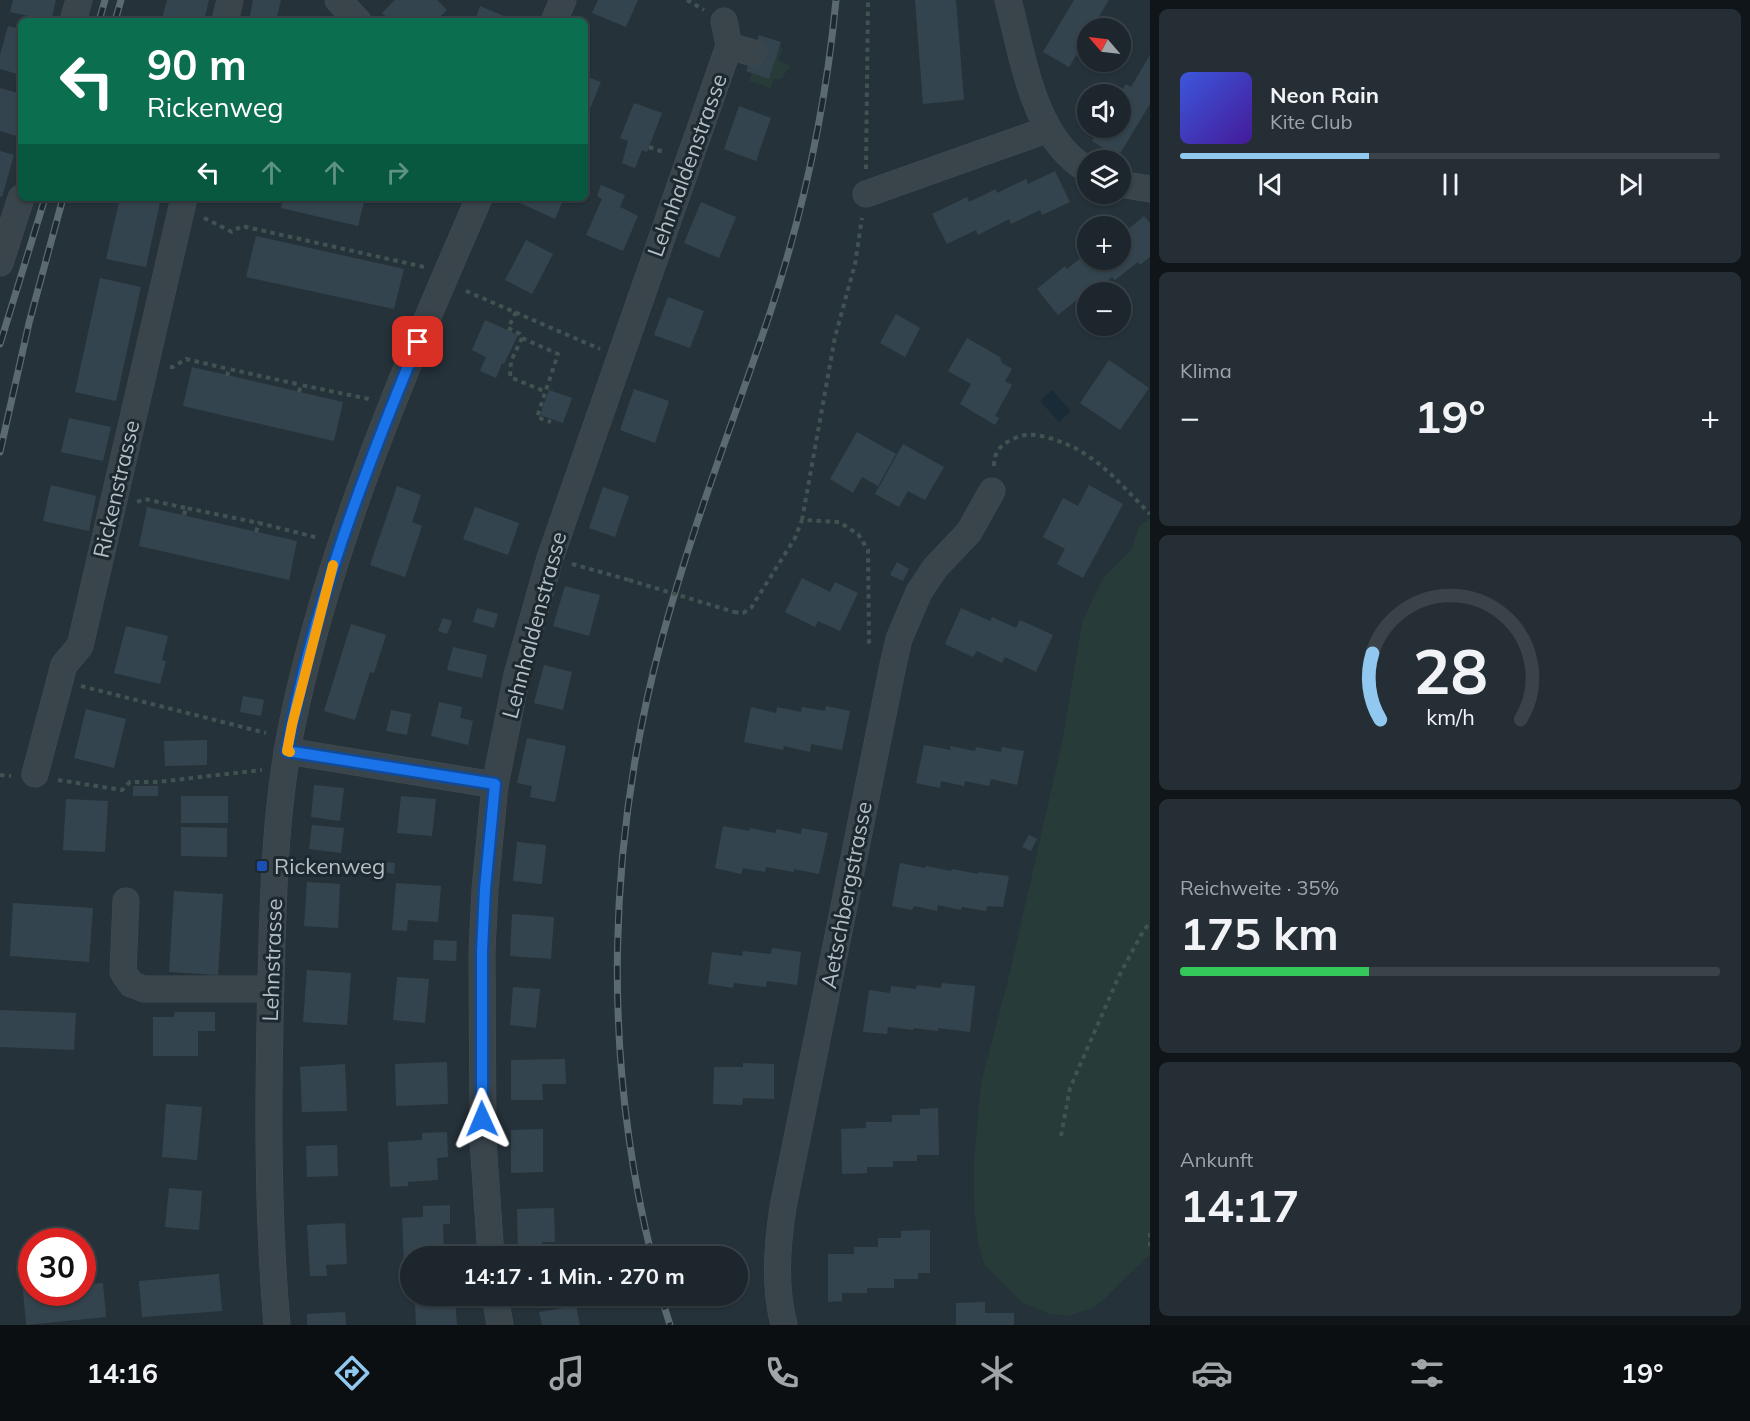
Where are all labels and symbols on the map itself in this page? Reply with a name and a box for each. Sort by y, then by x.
north arrow [1077,18,1131,72]
street label: Lehnhaldenstrasse [641,70,733,260]
pin [392,316,443,367]
street label: Rickenstrasse [87,417,145,561]
street label: Lehnhaldenstrasse [496,528,572,722]
street label: Aetschbergstrasse [814,799,878,991]
place label: Rickenweg [274,852,385,880]
marker: Rickenweg [255,859,269,873]
street label: Lehnstrasse [256,898,288,1022]
position arrow [450,1087,514,1151]
speed limit sign: 30 [18,1228,96,1306]

